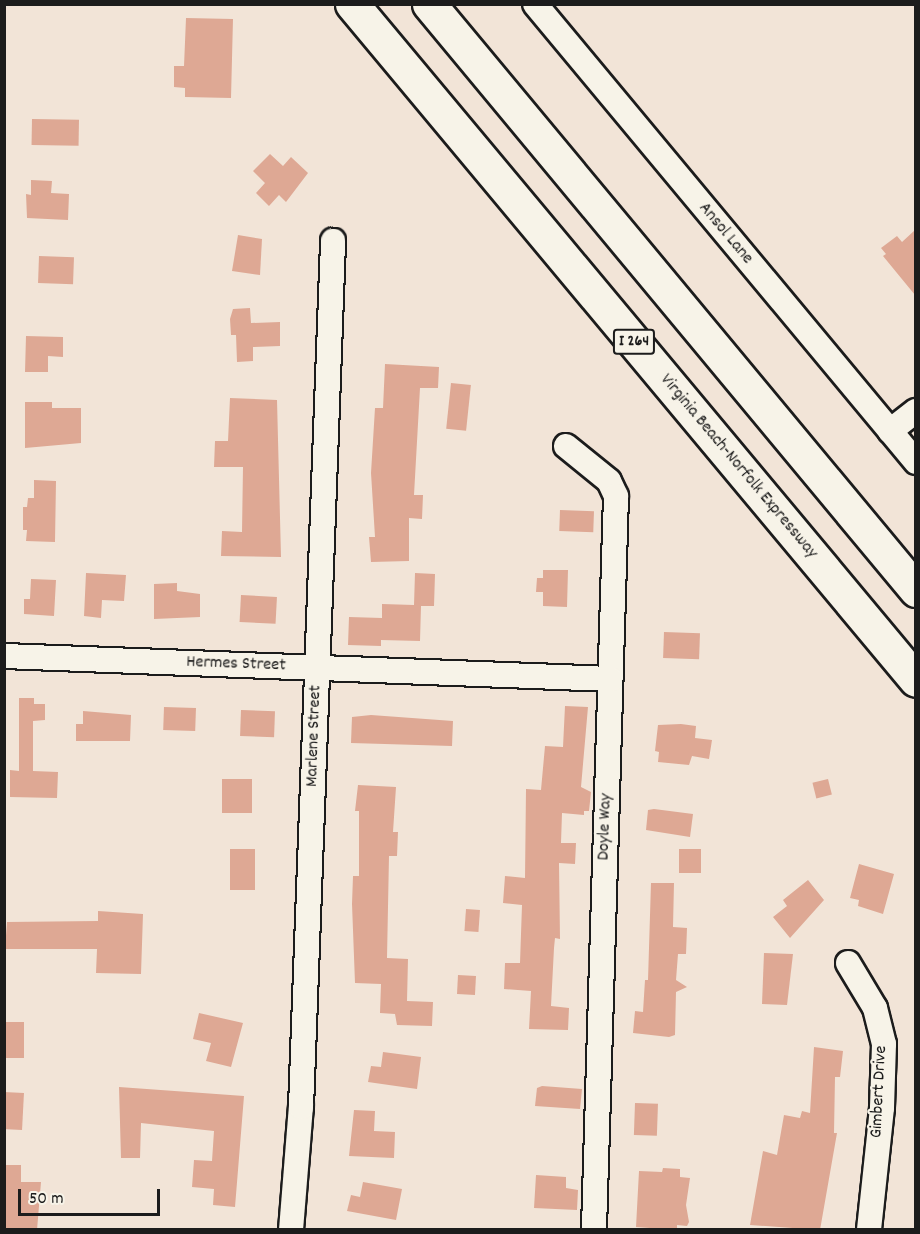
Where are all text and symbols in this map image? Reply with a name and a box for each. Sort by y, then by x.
street label: Ansol Lane [693,199,757,269]
road number: I 264 [612,329,656,355]
street label: Virginia Beach-Norfolk Expressway [654,370,822,564]
street label: Hermes Street [186,652,286,678]
street label: Marlene Street [302,685,328,787]
street label: Doyle Way [594,793,618,861]
street label: Gimbert Drive [867,1045,893,1139]
scale bar [21,1177,164,1215]
text: 50 m [29,1187,64,1212]

